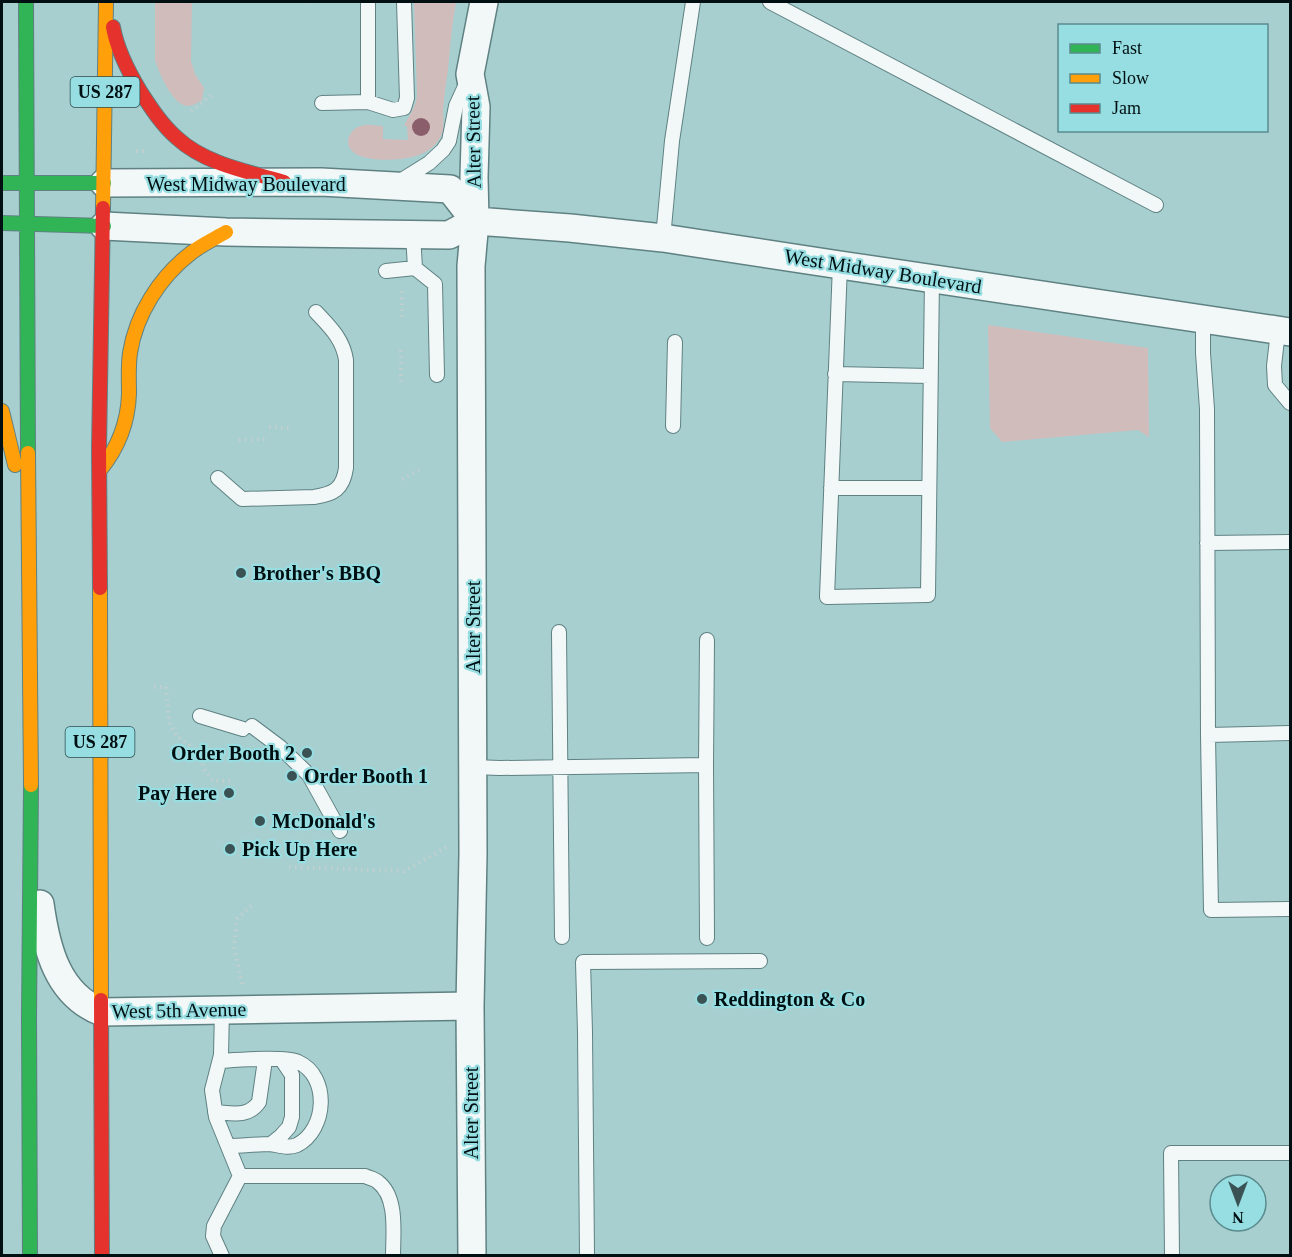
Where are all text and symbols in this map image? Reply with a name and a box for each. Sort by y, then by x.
legend [1058,24,1268,132]
text: Fast [1112,38,1142,58]
text: Slow [1112,68,1149,88]
road number: US 287 [70,77,140,107]
street label: Alter Street [461,95,485,189]
text: Jam [1112,98,1141,118]
street label: West Midway Boulevard [146,173,346,196]
street label: West Midway Boulevard [783,245,983,298]
place label: Brother's BBQ [253,562,381,584]
marker: Brother's BBQ [234,566,248,580]
street label: Alter Street [462,580,484,673]
road number: US 287 [66,727,134,757]
place label: Order Booth 2 [171,742,295,764]
marker: Order Booth 2 [300,746,314,760]
place label: Order Booth 1 [304,765,428,787]
marker: Order Booth 1 [285,769,299,783]
place label: Pay Here [138,782,217,805]
marker: Pay Here [222,786,236,800]
place label: McDonald's [272,810,376,832]
marker: McDonald's [253,814,267,828]
place label: Pick Up Here [242,838,357,861]
marker: Pick Up Here [223,842,237,856]
place label: Reddington & Co [714,988,865,1011]
marker: Reddington & Co [695,992,709,1006]
street label: West 5th Avenue [111,998,247,1022]
street label: Alter Street [460,1066,482,1159]
north arrow [1208,1173,1268,1233]
text: N [1232,1209,1244,1226]

